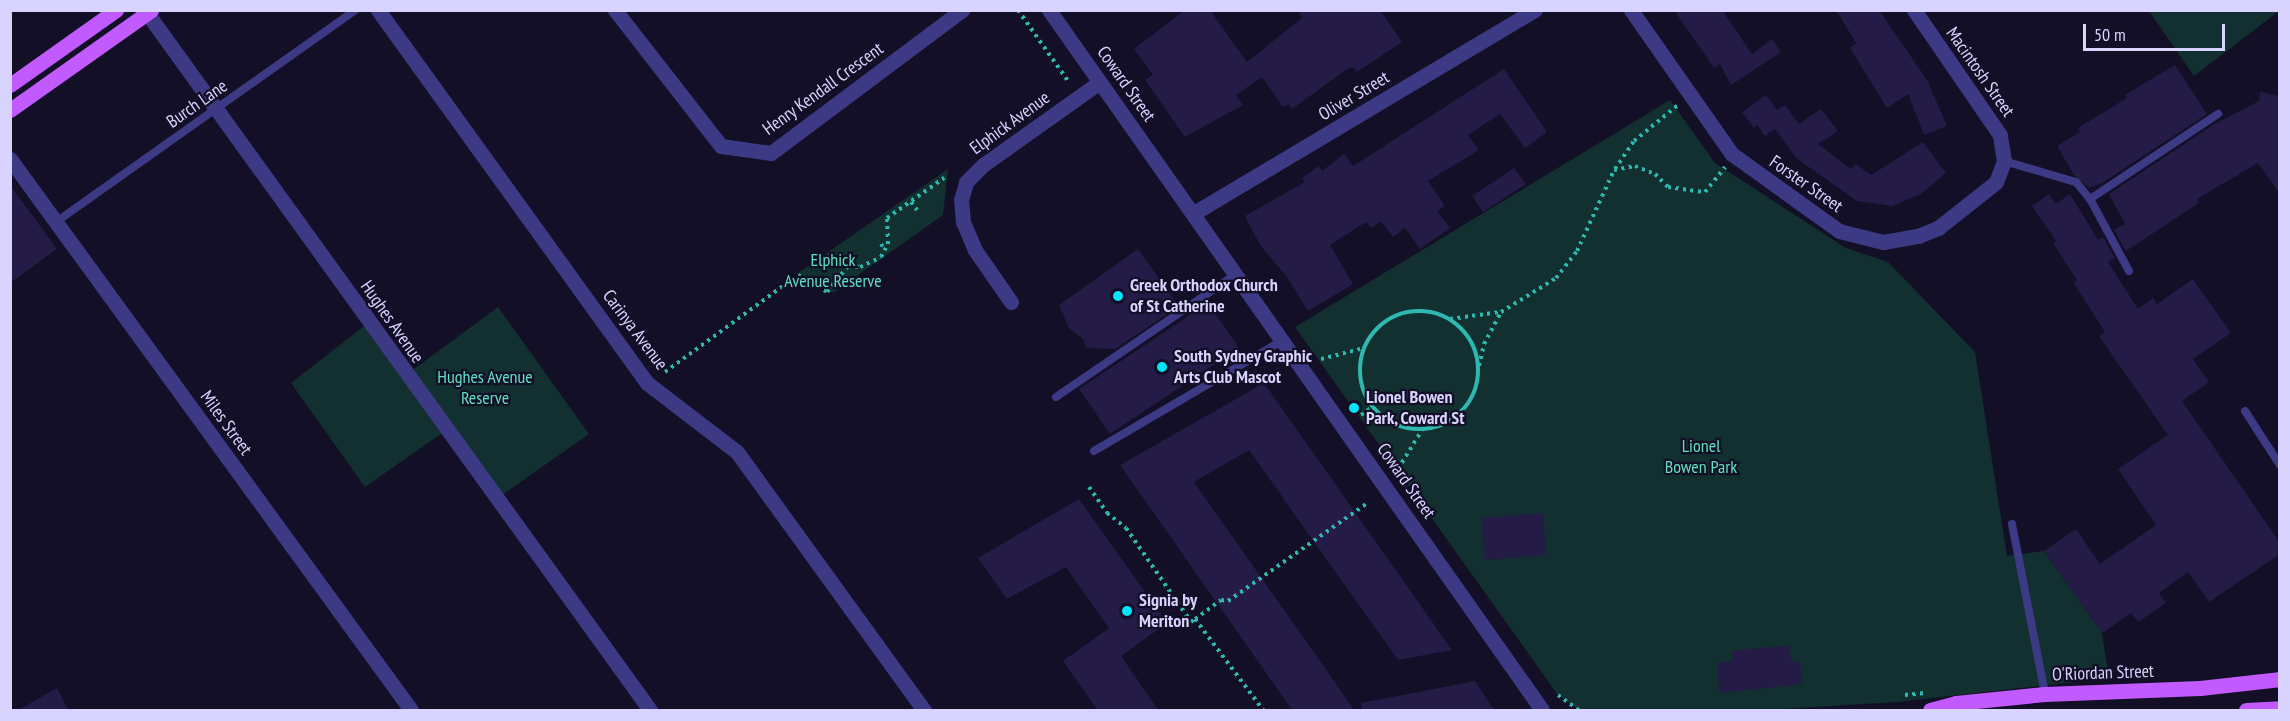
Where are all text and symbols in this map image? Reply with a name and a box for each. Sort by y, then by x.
scale bar [2086,12,2228,50]
street label: Macintosh Street [1941,23,2019,121]
text: 50 m [2094,23,2126,46]
street label: Henry Kendall Crescent [758,38,888,140]
street label: Coward Street [1092,42,1160,126]
street label: Oliver Street [1315,67,1393,125]
street label: Burch Lane [162,75,232,133]
street label: Elphick Avenue [966,87,1054,159]
street label: Forster Street [1765,151,1847,217]
park label: Elphick Avenue Reserve [784,250,882,292]
place label: Greek Orthodox Church of St Catherine [1130,275,1279,318]
street label: Hughes Avenue [356,276,428,368]
street label: Carinya Avenue [598,285,672,375]
marker: Greek Orthodox Church of St Catherine [1111,289,1125,303]
place label: South Sydney Graphic Arts Club Mascot [1174,346,1313,388]
marker: South Sydney Graphic Arts Club Mascot [1155,360,1169,374]
park label: Hughes Avenue Reserve [437,367,533,410]
street label: Miles Street [195,387,257,459]
place label: Lionel Bowen Park, Coward St [1366,387,1466,430]
marker: Lionel Bowen Park, Coward St [1347,401,1361,415]
park label: Lionel Bowen Park [1665,436,1737,478]
street label: Coward Street [1372,439,1440,523]
place label: Signia by Meriton [1139,590,1197,632]
marker: Signia by Meriton [1120,604,1134,618]
street label: O'Riordan Street [2052,660,2154,686]

